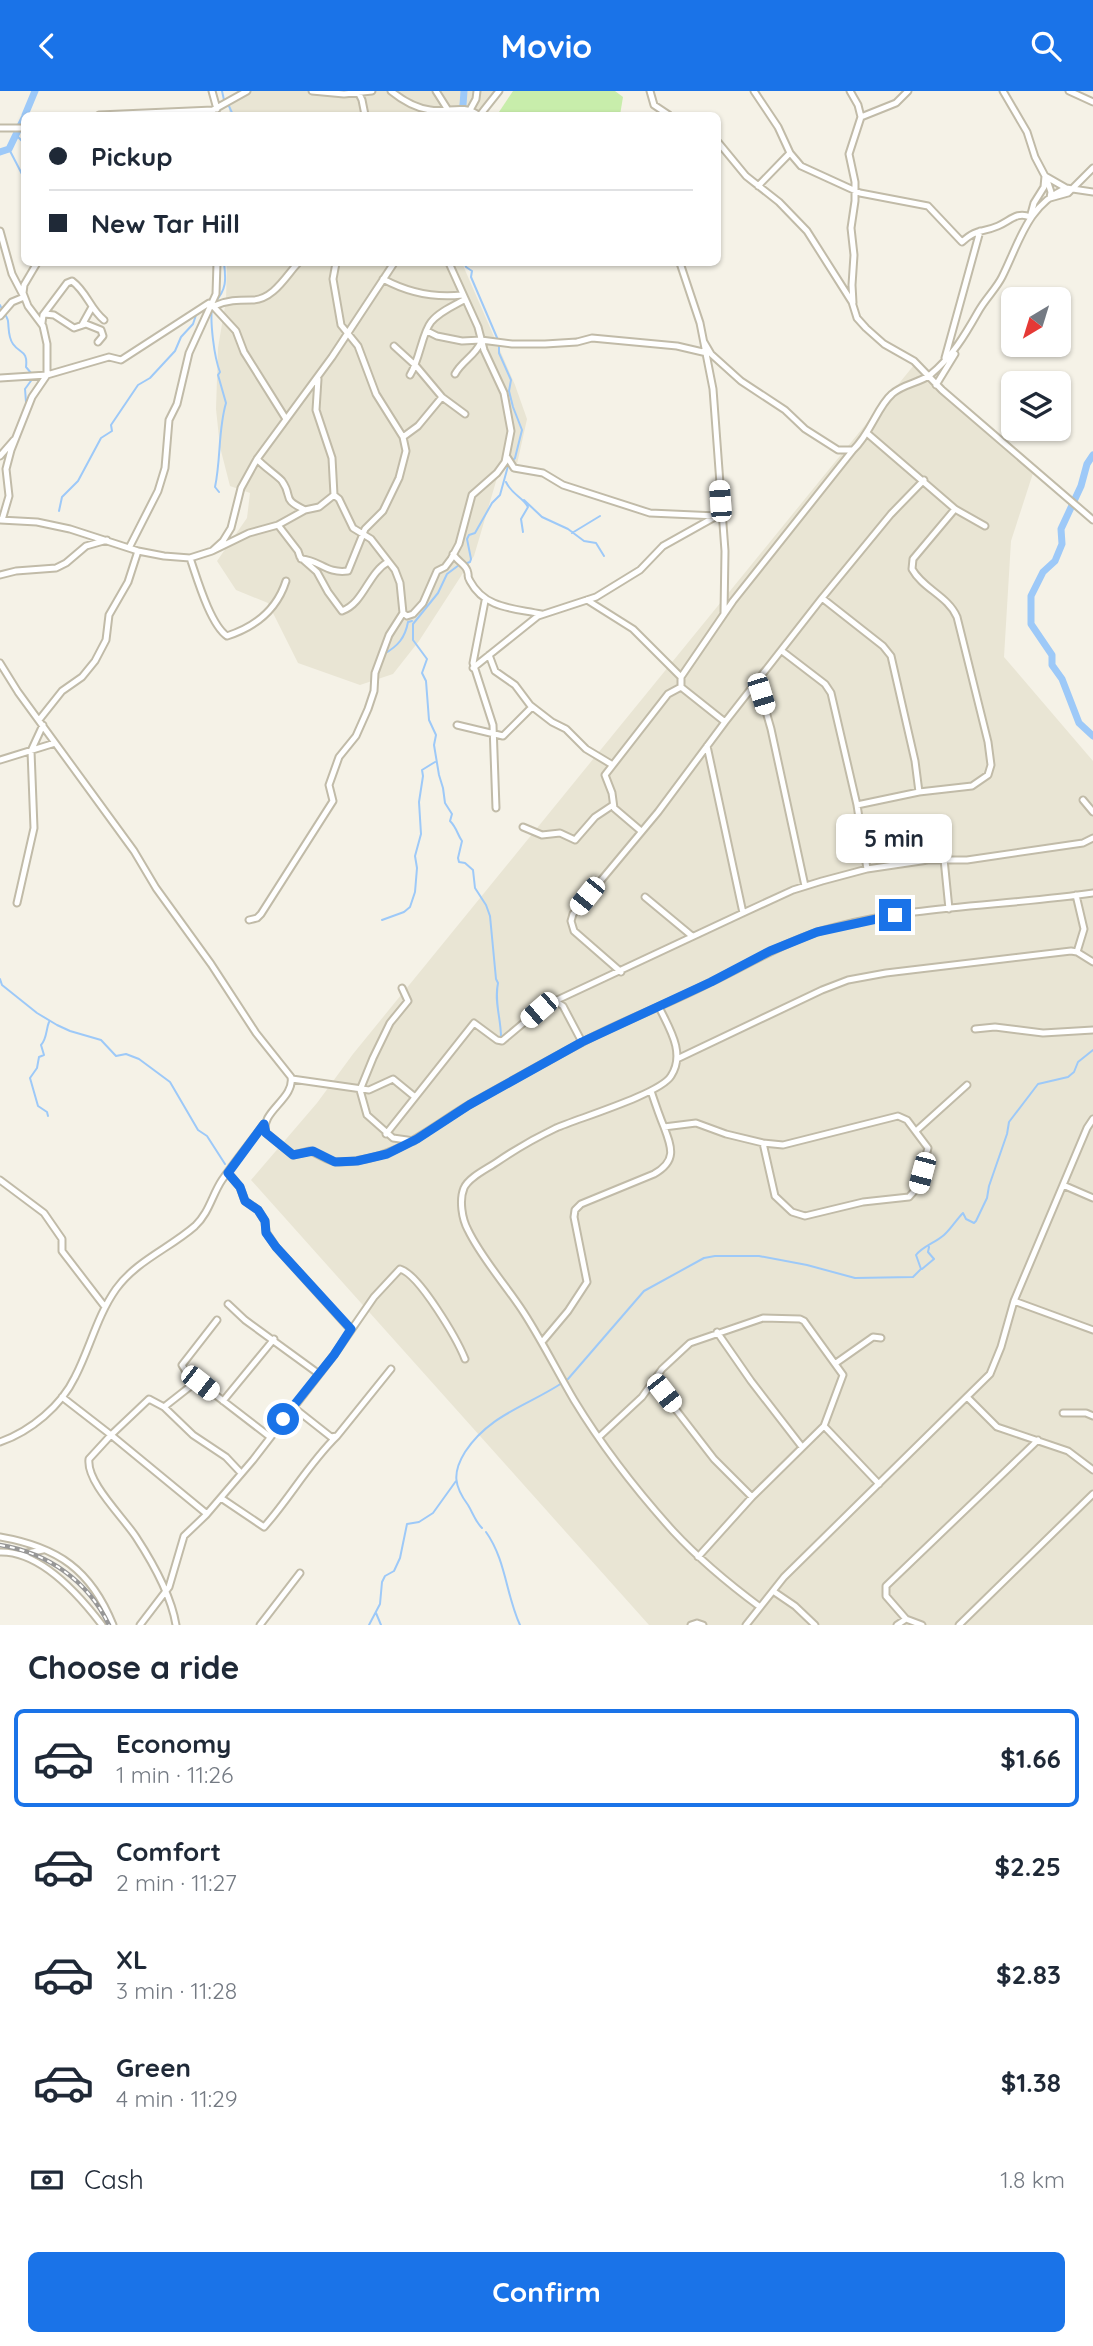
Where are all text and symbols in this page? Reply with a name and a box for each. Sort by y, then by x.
text: Movio [501,26,592,66]
icon: back [28,27,66,65]
icon: search [1027,27,1065,65]
text: Pickup [91,140,173,173]
text: New Tar Hill [91,207,240,240]
north arrow [1001,287,1071,357]
map controls [1001,287,1071,441]
button: layers [1001,371,1071,441]
car [709,479,732,523]
car [745,671,778,717]
callout: 5 min [837,813,953,863]
text: 5 min [864,824,924,853]
car [566,873,609,919]
route end [879,899,911,931]
car [517,988,562,1032]
car [907,1150,938,1196]
car [177,1362,224,1404]
car [643,1370,686,1416]
route start [267,1403,299,1435]
text: Choose a ride [28,1647,240,1687]
icon: car [32,1727,95,1790]
text: Economy [116,1727,231,1760]
text: $1.66 [1000,1742,1061,1775]
text: 1 min · 11:26 [116,1760,233,1789]
icon: car [32,1835,95,1898]
text: Comfort [116,1835,221,1868]
text: $2.25 [994,1850,1061,1883]
text: 2 min · 11:27 [116,1868,237,1897]
icon: car [32,1943,95,2006]
text: XL [116,1943,148,1976]
text: $2.83 [996,1958,1061,1991]
text: 3 min · 11:28 [116,1976,237,2005]
icon: car [32,2051,95,2114]
text: Green [116,2051,191,2084]
text: $1.38 [1001,2066,1061,2099]
text: 4 min · 11:29 [116,2084,238,2113]
icon: cash [28,2161,66,2199]
text: Cash [84,2163,144,2196]
text: 1.8 km [1000,2165,1065,2194]
button: Confirm [28,2252,1065,2332]

